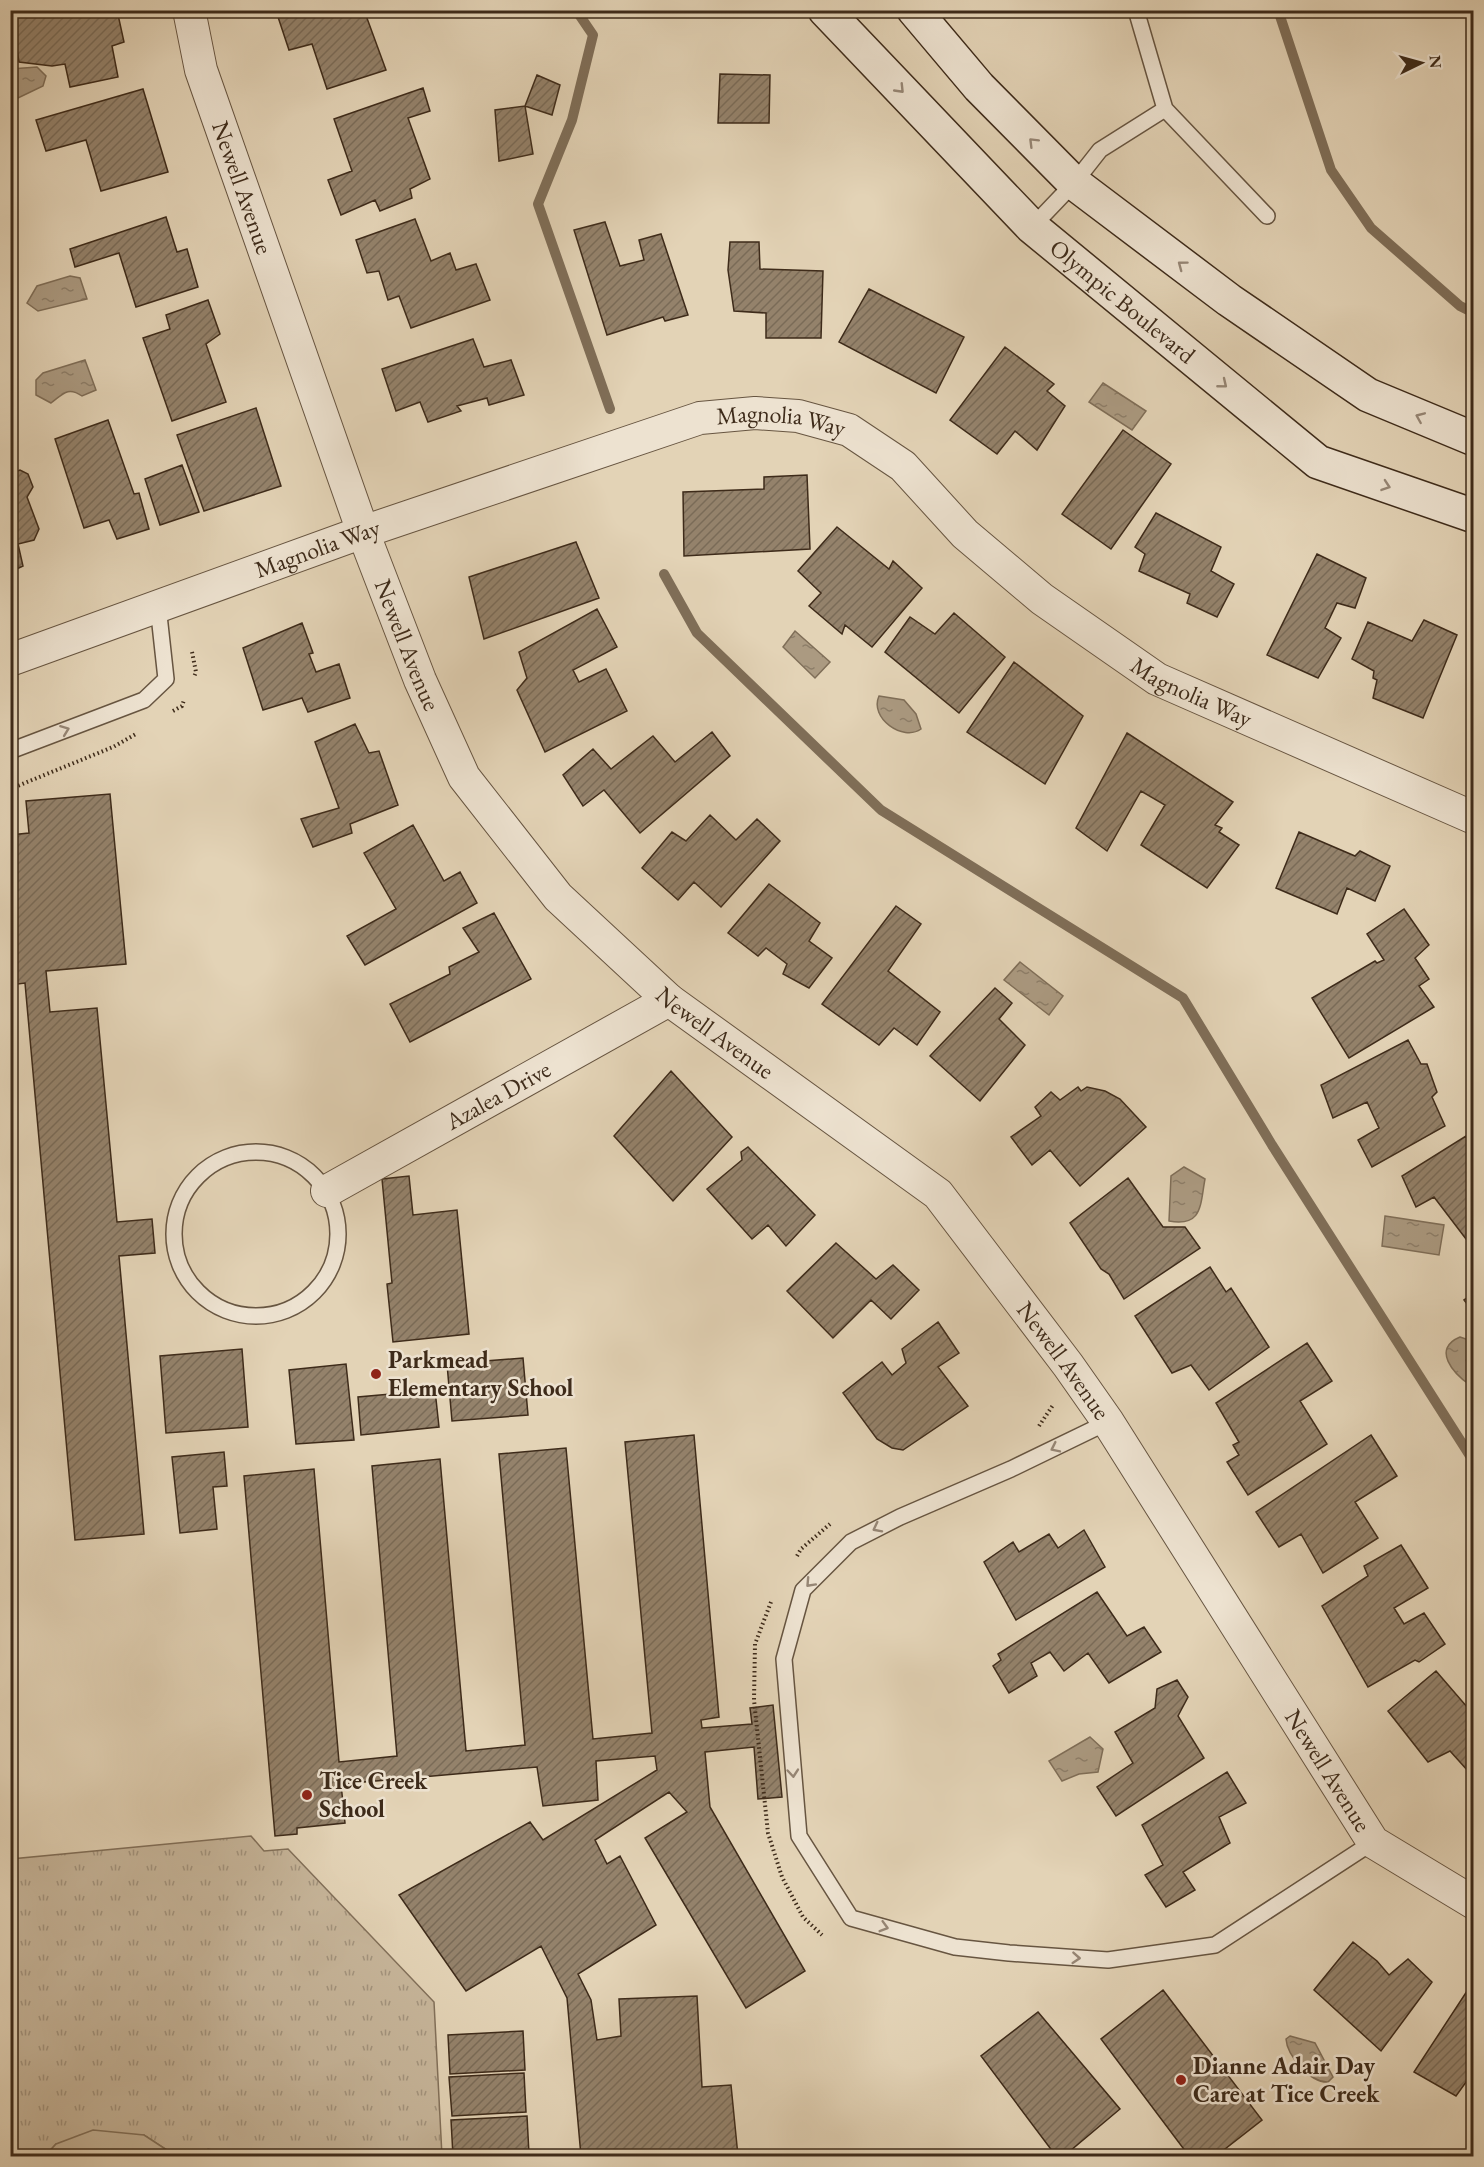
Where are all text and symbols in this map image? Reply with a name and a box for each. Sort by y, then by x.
north arrow [1391,33,1451,93]
text: N [1424,54,1446,69]
one-way arrow [893,82,904,93]
street label: Newell Avenue [205,117,280,258]
one-way arrow [1029,138,1040,149]
street label: Olympic Boulevard [1043,232,1203,371]
one-way arrow [1178,261,1189,272]
one-way arrow [1216,377,1227,388]
street label: Magnolia Way [715,397,850,444]
one-way arrow [1415,412,1426,424]
one-way arrow [1380,479,1391,491]
street label: Magnolia Way [250,511,384,585]
street label: Newell Avenue [368,575,448,715]
street label: Magnolia Way [1125,649,1257,734]
one-way arrow [59,725,70,738]
street label: Newell Avenue [649,979,780,1086]
street label: Azalea Drive [439,1053,556,1137]
street label: Newell Avenue [1010,1295,1117,1425]
place label: Parkmead Elementary School [388,1344,574,1404]
marker: Parkmead Elementary School [369,1367,383,1381]
one-way arrow [1050,1440,1061,1452]
one-way arrow [873,1521,884,1533]
one-way arrow [806,1577,817,1587]
street label: Newell Avenue [1278,1703,1379,1837]
place label: Tice Creek School [319,1765,428,1824]
one-way arrow [787,1768,800,1777]
marker: Tice Creek School [300,1788,314,1802]
one-way arrow [878,1920,889,1932]
one-way arrow [1071,1951,1080,1964]
place label: Dianne Adair Day Care at Tice Creek [1193,2050,1380,2109]
marker: Dianne Adair Day Care at Tice Creek [1174,2073,1188,2087]

